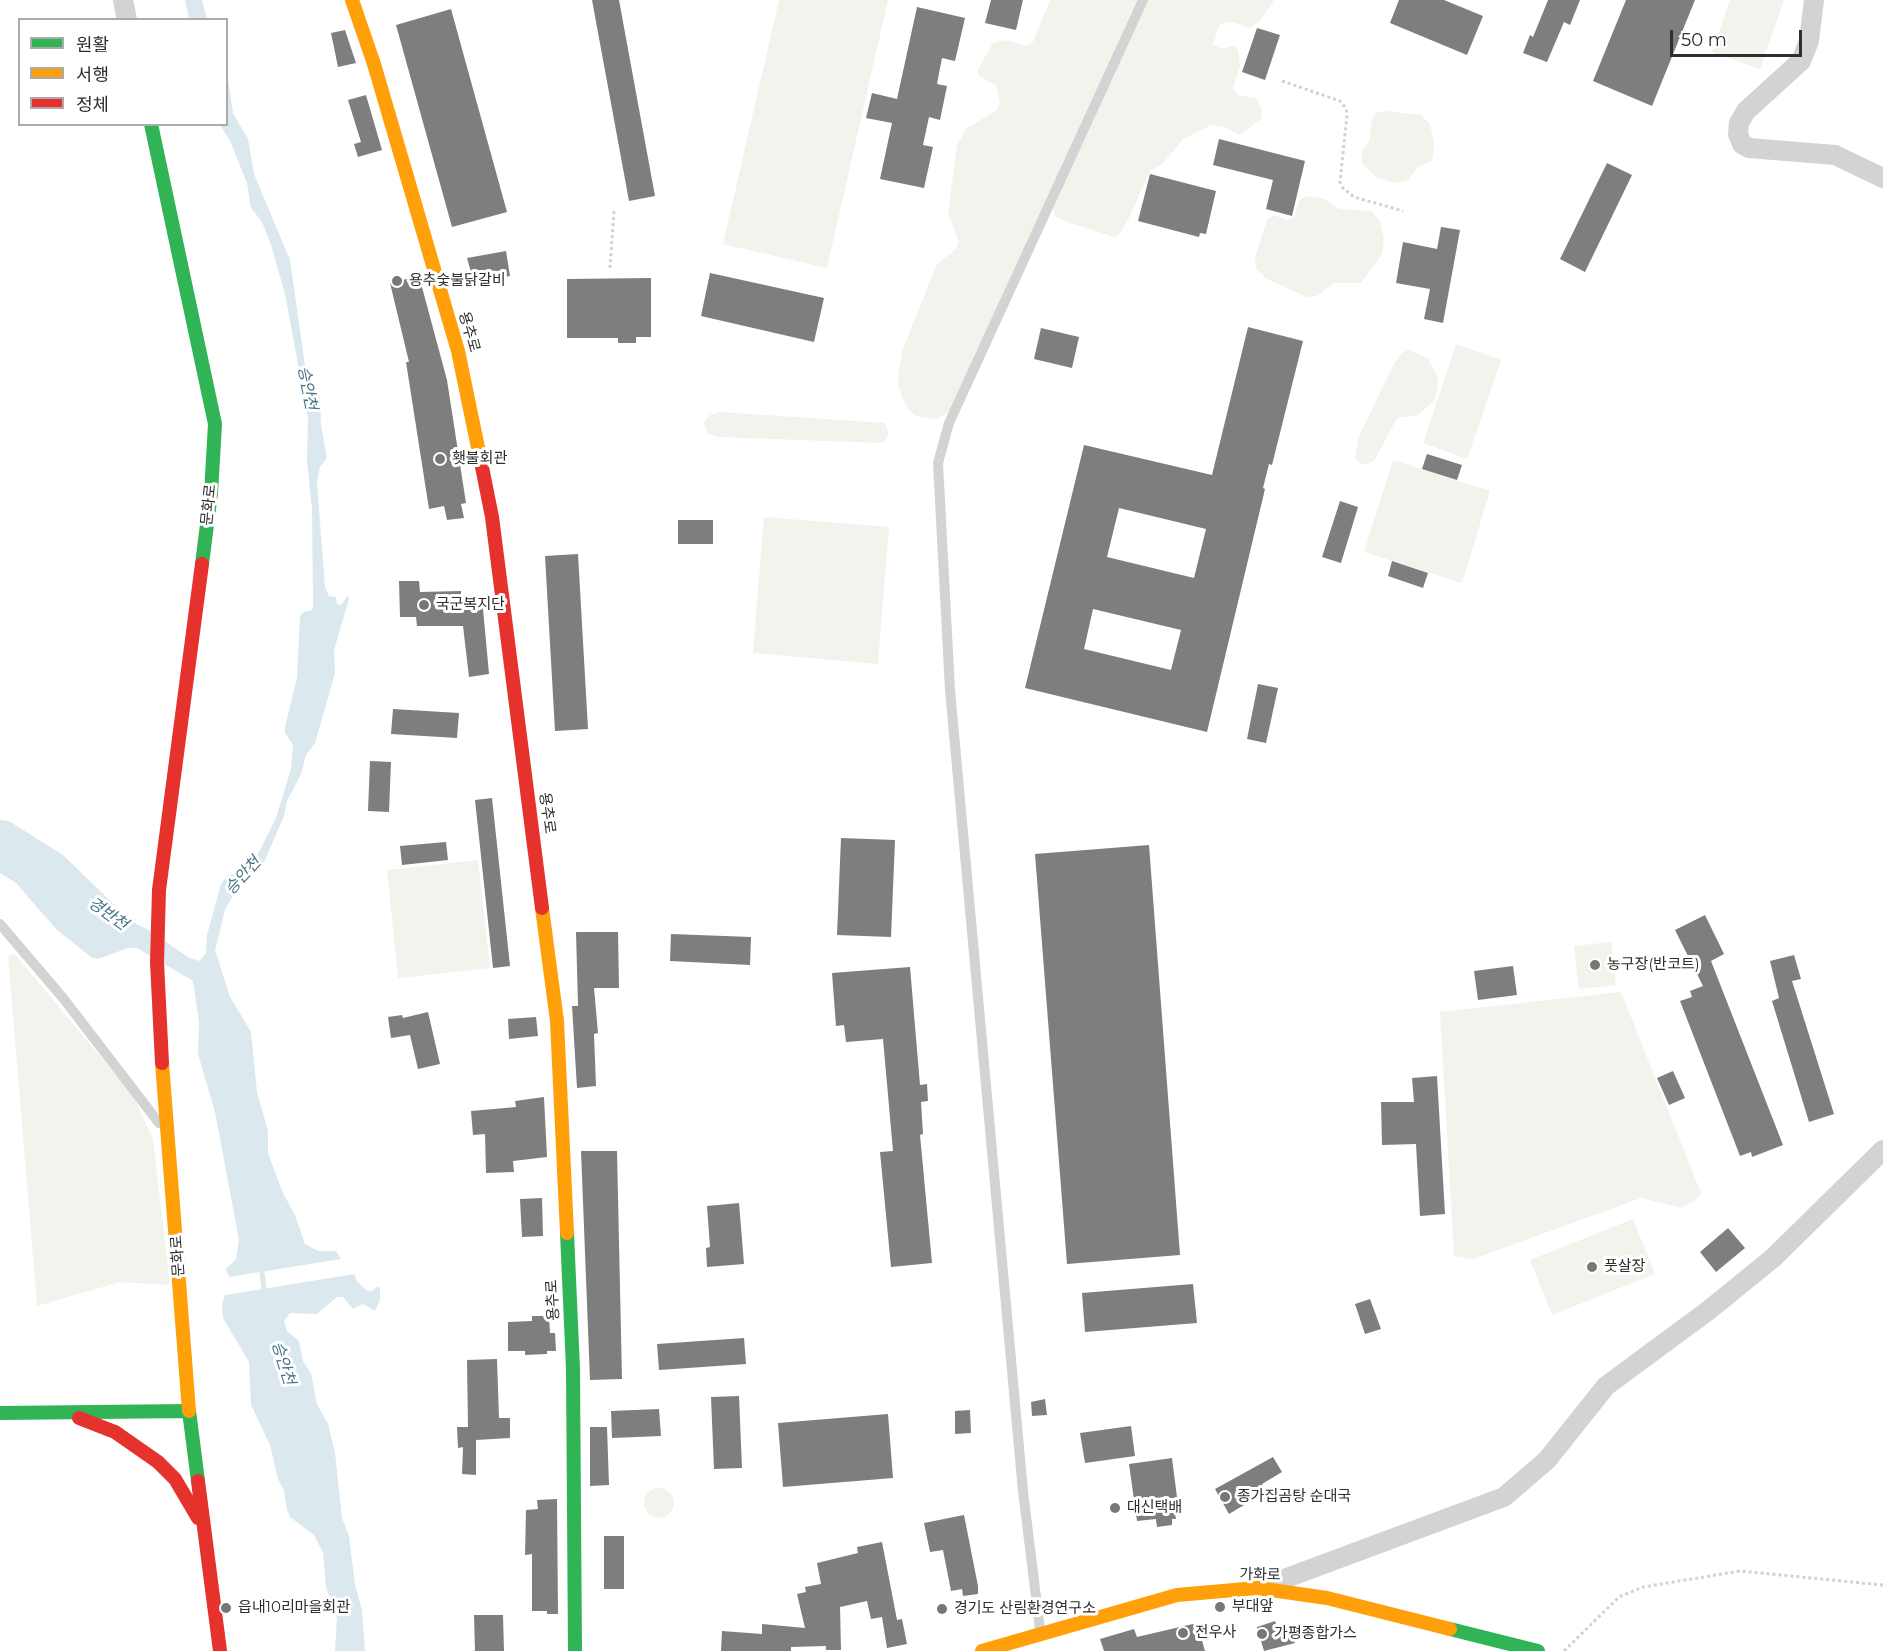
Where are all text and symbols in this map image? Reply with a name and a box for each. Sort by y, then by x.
legend [18,18,228,126]
scale bar [1673,18,1805,56]
text: 50 m [1681,29,1727,51]
text: 원활 [76,34,109,56]
text: 서행 [76,64,109,86]
text: 정체 [76,94,109,116]
place label: 용추숯불닭갈비 [409,272,506,290]
marker: 용추숯불닭갈비 [390,274,404,288]
street label: 용추로 [455,310,483,354]
water label: 승안천 [293,364,321,412]
place label: 횃불회관 [452,450,507,468]
marker: 횃불회관 [433,452,447,466]
street label: 문화로 [198,483,220,527]
place label: 국군복지단 [436,596,505,614]
marker: 국군복지단 [417,598,431,612]
street label: 용추로 [535,791,559,835]
water label: 승안천 [221,853,265,899]
water label: 경반천 [84,893,132,935]
place label: 농구장(반코트) [1607,956,1700,974]
marker: 농구장(반코트) [1588,958,1602,972]
street label: 문화로 [168,1235,188,1277]
place label: 풋살장 [1604,1258,1645,1276]
marker: 풋살장 [1585,1260,1599,1274]
street label: 용추로 [543,1279,563,1321]
water label: 승안천 [267,1339,299,1387]
place label: 종가집곰탕 순대국 [1237,1488,1351,1506]
marker: 종가집곰탕 순대국 [1218,1490,1232,1504]
place label: 대신택배 [1127,1499,1182,1517]
marker: 대신택배 [1108,1501,1122,1515]
street label: 가화로 [1239,1566,1281,1584]
place label: 부대앞 [1232,1598,1273,1616]
place label: 읍내10리마을회관 [238,1599,350,1617]
place label: 경기도 산림환경연구소 [954,1600,1096,1618]
marker: 부대앞 [1213,1600,1227,1614]
marker: 읍내10리마을회관 [219,1601,233,1615]
marker: 경기도 산림환경연구소 [935,1602,949,1616]
place label: 전우사 [1195,1624,1236,1642]
place label: 가평종합가스 [1274,1625,1357,1643]
marker: 전우사 [1176,1626,1190,1640]
marker: 가평종합가스 [1255,1627,1269,1641]

